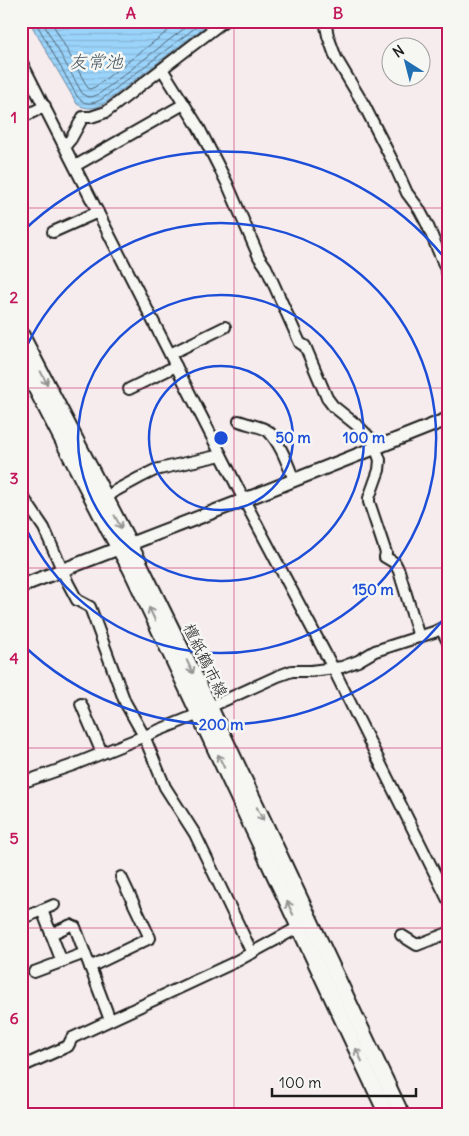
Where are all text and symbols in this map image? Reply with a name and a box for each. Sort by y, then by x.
text: A [126,3,136,23]
text: B [333,3,344,23]
north arrow [382,38,432,88]
text: N [389,41,408,62]
water label: 友常池 [69,50,124,73]
text: 1 [11,107,17,127]
text: 2 [10,287,19,307]
one-way arrow [39,370,49,385]
text: 50 m [275,428,311,447]
text: 100 m [343,428,385,447]
centre of rings [212,429,230,447]
text: 3 [9,468,19,488]
one-way arrow [114,514,123,529]
text: 150 m [352,580,394,599]
one-way arrow [146,607,156,622]
street label: 檀紙鶴市線 [179,620,233,700]
text: 4 [9,648,19,668]
one-way arrow [186,660,196,675]
text: 200 m [199,715,243,734]
one-way arrow [216,754,225,769]
one-way arrow [256,806,265,821]
text: 5 [9,828,19,848]
one-way arrow [285,901,294,916]
text: 6 [9,1008,19,1028]
one-way arrow [354,1048,363,1063]
scale bar [272,1066,415,1098]
text: 100 m [279,1073,321,1092]

